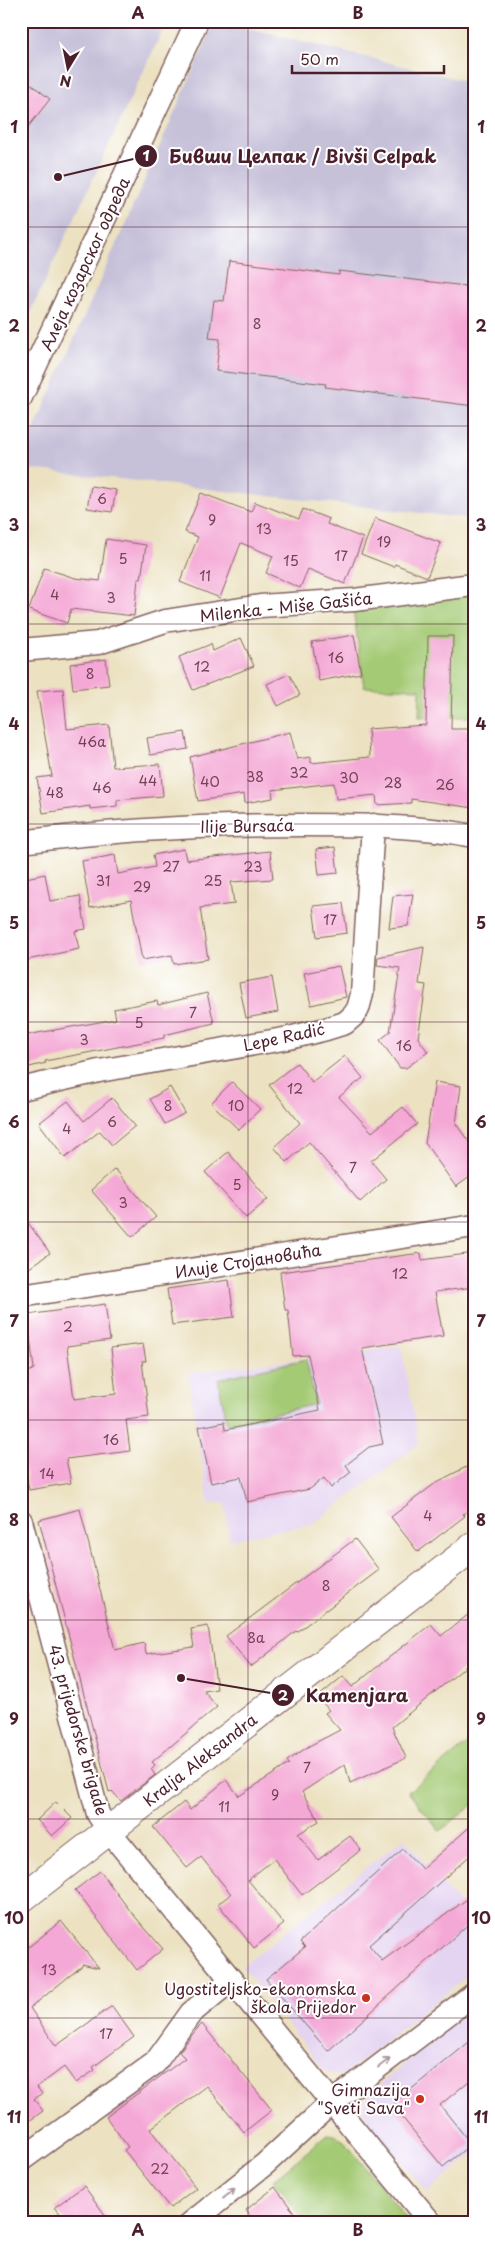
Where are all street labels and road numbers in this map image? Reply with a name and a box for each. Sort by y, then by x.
street label: Алеја козарског одреда [33,173,135,354]
street label: Milenka - Miše Gašića [199,585,373,627]
street label: Ilije Bursaća [200,812,294,838]
street label: Lepe Radić [241,1016,327,1056]
street label: Илије Стојановића [173,1237,323,1283]
street label: 43. prijedorske brigade [43,1642,115,1818]
street label: Kralja Aleksandra [137,1707,261,1811]

